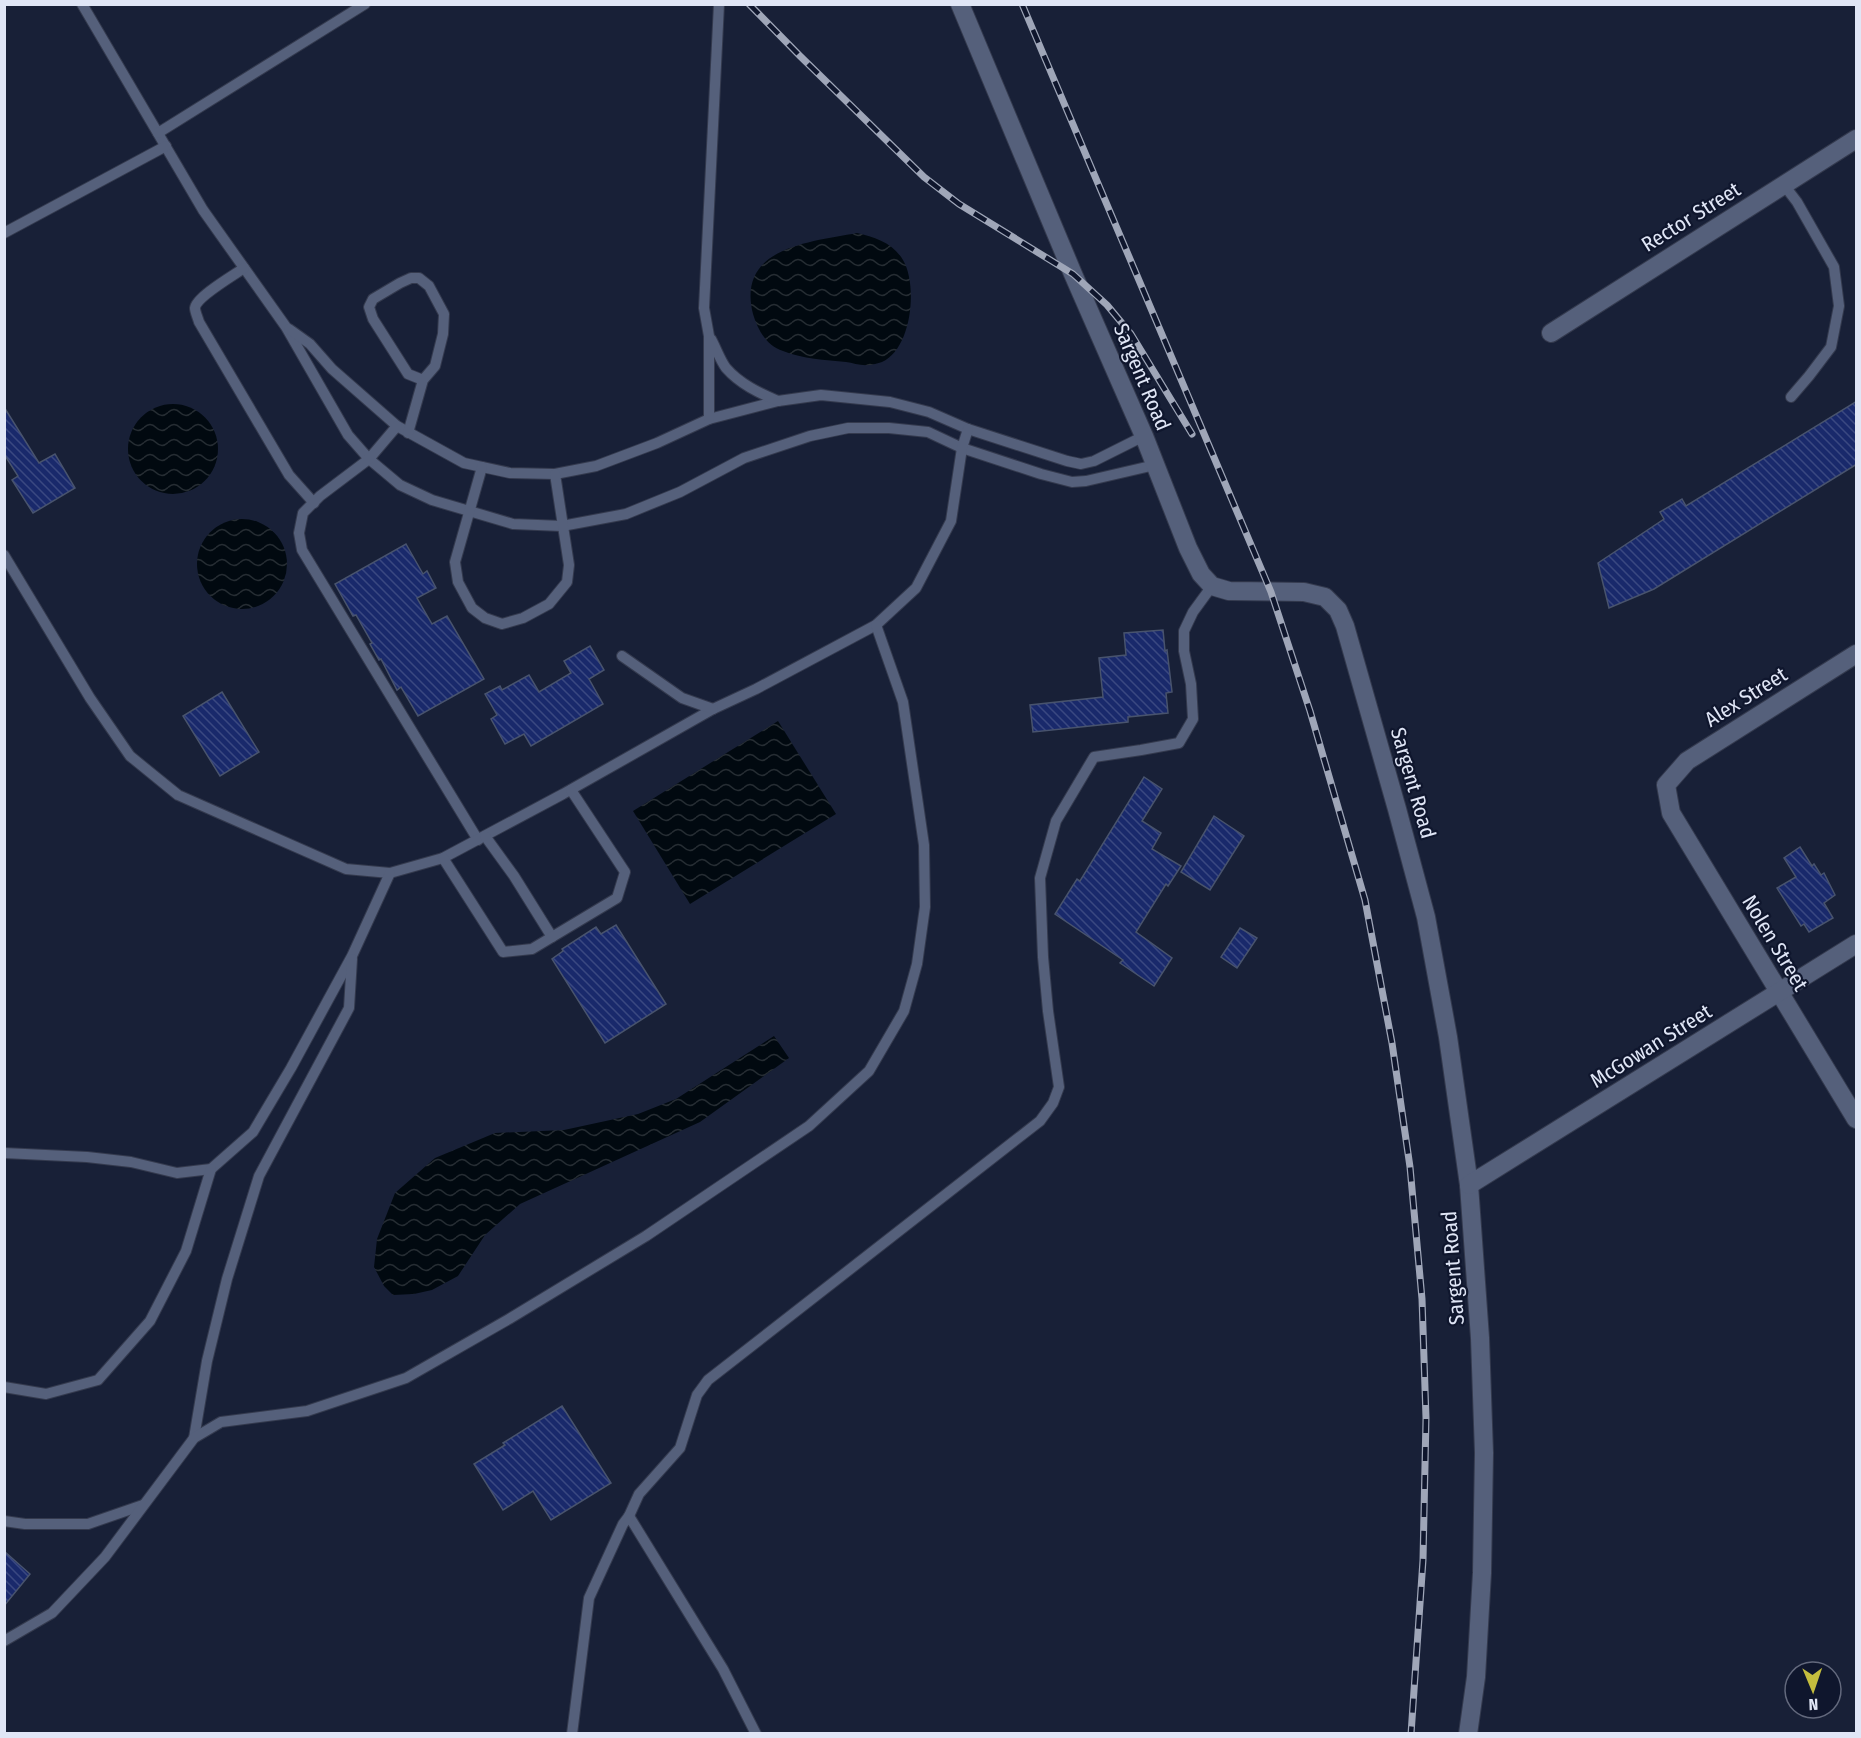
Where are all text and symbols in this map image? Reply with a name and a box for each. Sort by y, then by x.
street label: Rector Street [1637,176,1745,258]
street label: Sargent Road [1108,319,1176,435]
street label: Alex Street [1700,661,1792,733]
street label: Sargent Road [1385,725,1441,841]
street label: Nolen Street [1736,890,1814,996]
street label: McGowan Street [1585,998,1717,1094]
street label: Sargent Road [1436,1210,1470,1326]
north arrow [1783,1660,1843,1720]
text: N [1808,1695,1819,1714]

